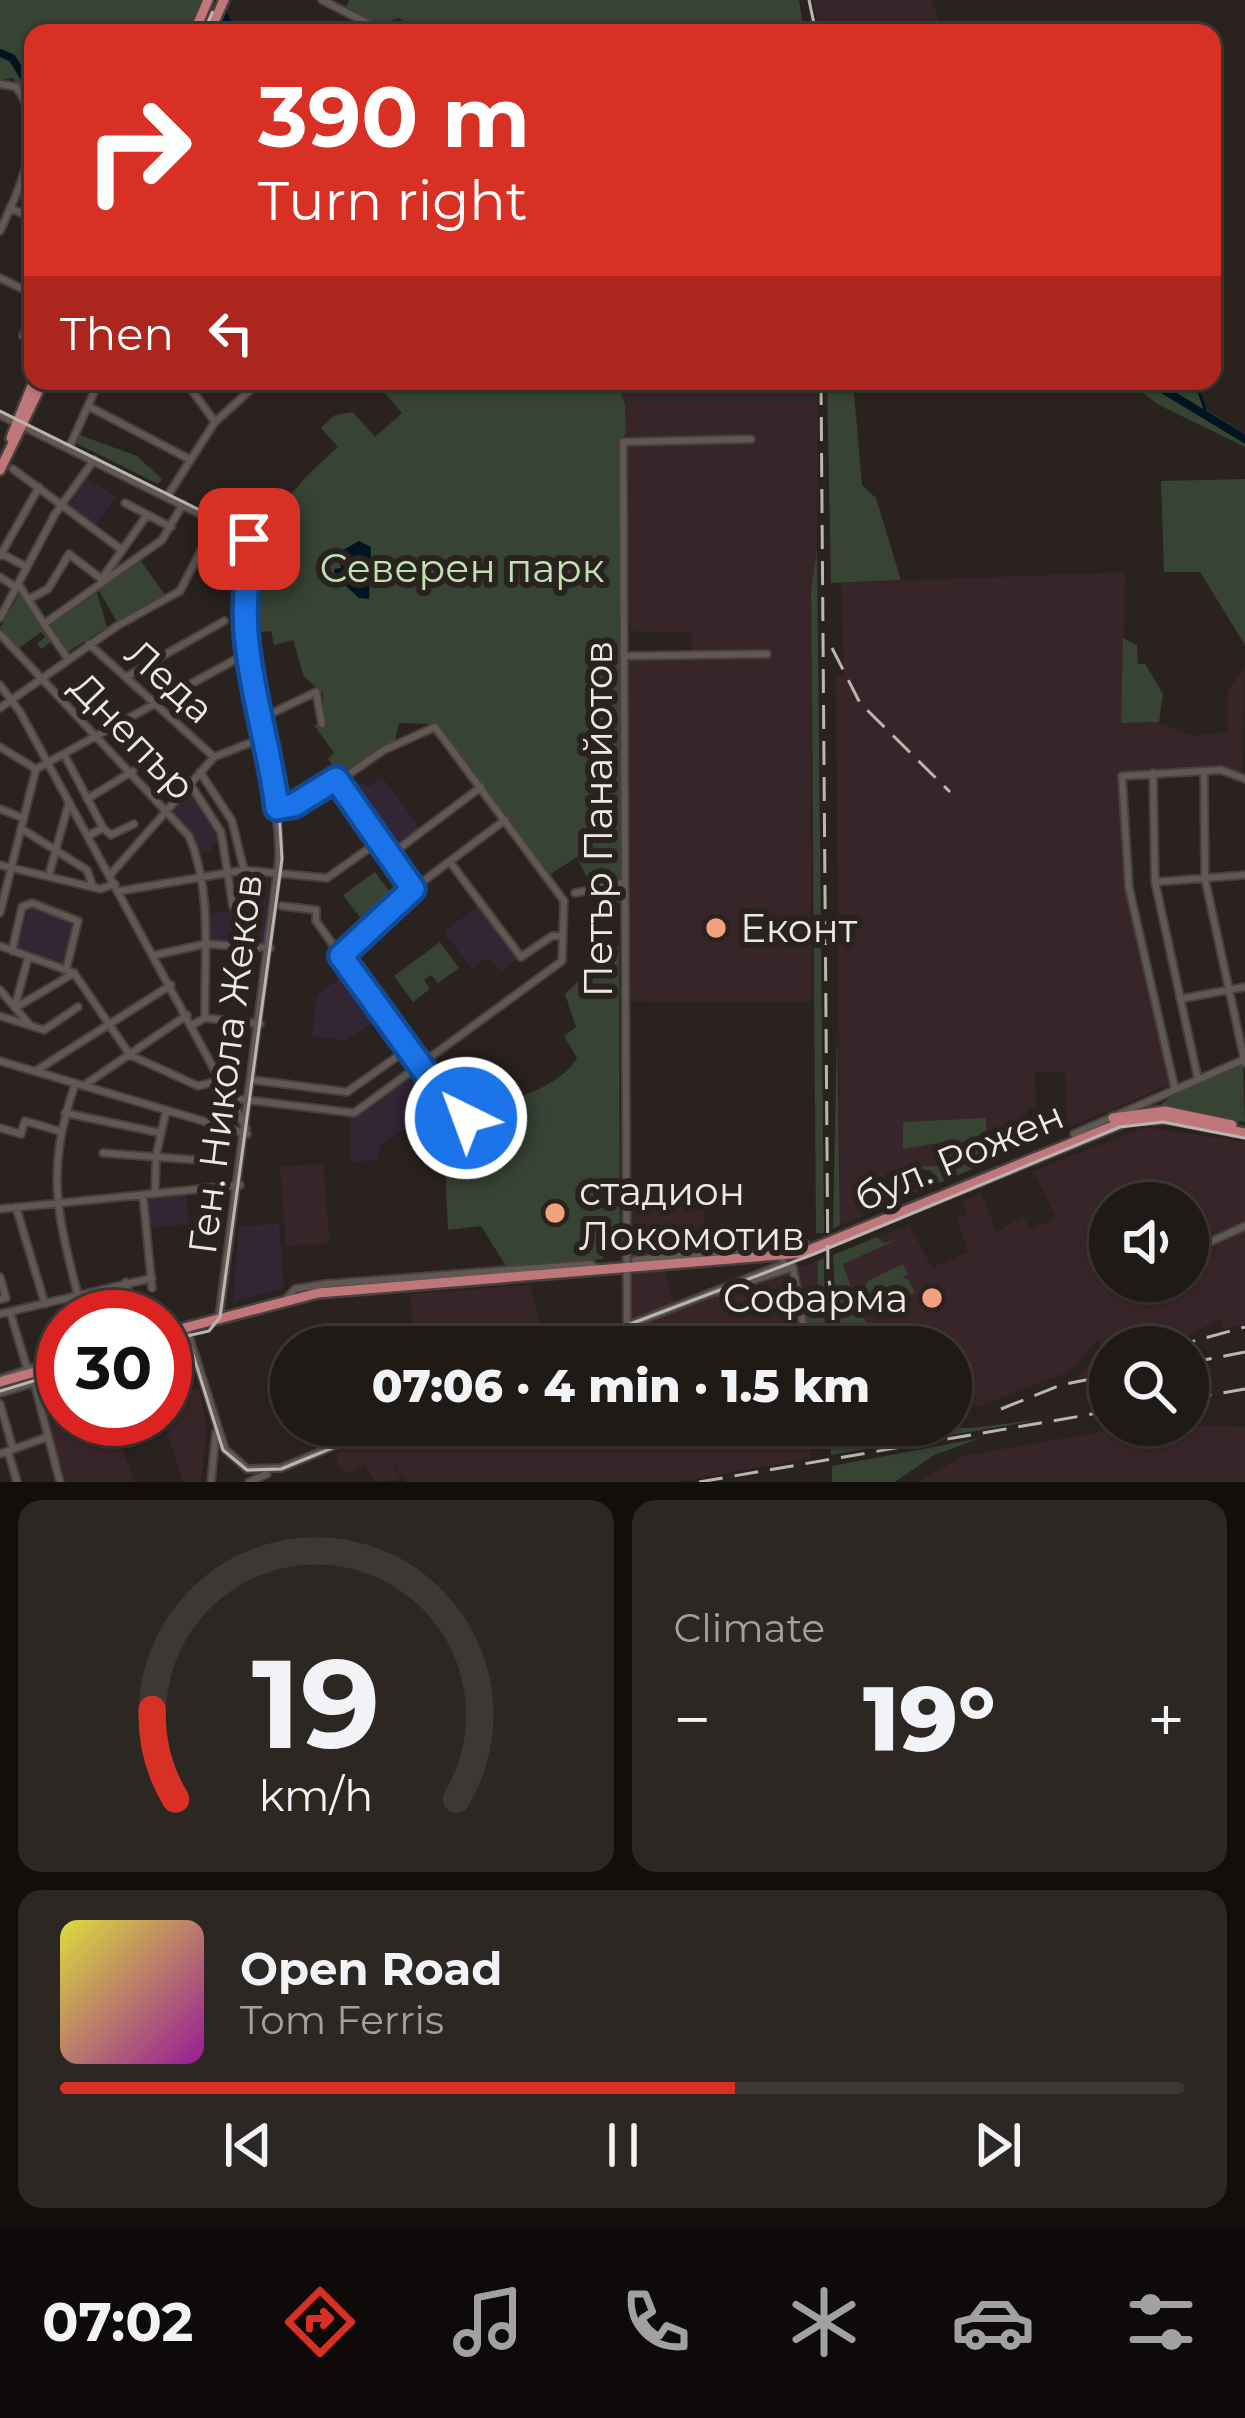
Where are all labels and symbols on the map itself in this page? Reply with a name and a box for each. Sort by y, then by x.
pin [198,488,300,590]
park label: Северен парк [320,544,605,592]
street label: Леда [116,629,224,733]
street label: Петър Панайотов [574,641,622,997]
street label: Днепър [61,662,205,810]
street label: Ген. Никола Жеков [178,871,272,1257]
place label: Еконт [740,904,858,952]
marker: Еконт [703,915,729,941]
position arrow [403,1055,529,1181]
street label: бул. Рожен [847,1090,1071,1222]
place label: стадион Локомотив [579,1167,805,1260]
marker: стадион Локомотив [542,1200,568,1226]
place label: Софарма [723,1274,908,1322]
marker: Софарма [919,1285,945,1311]
speed limit sign: 30 [36,1290,192,1446]

